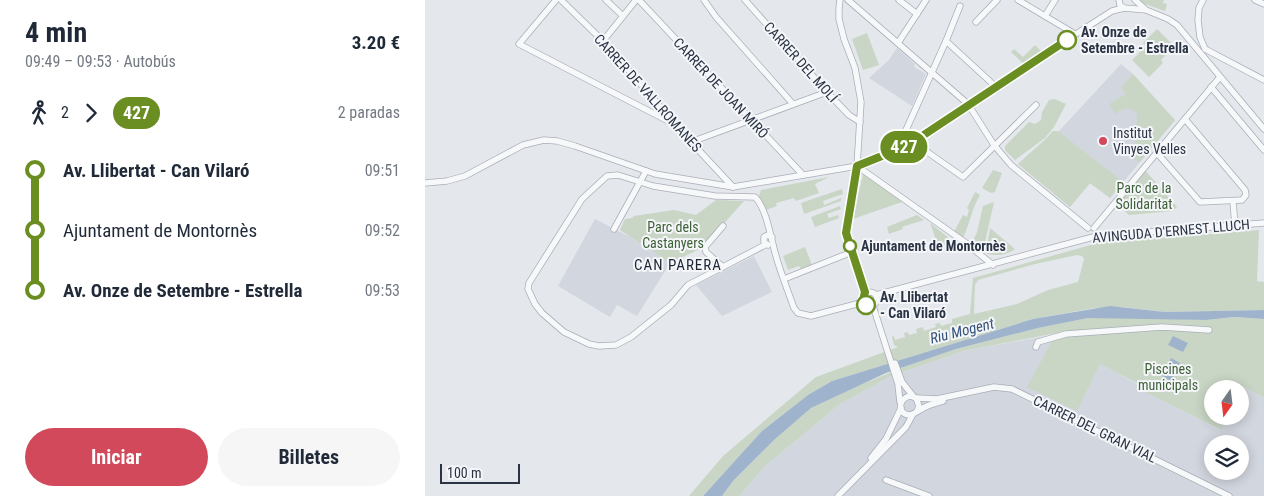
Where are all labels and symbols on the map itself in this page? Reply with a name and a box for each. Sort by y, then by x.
street label: CARRER DEL MOLÍ [761,18,842,106]
place label: Av. Onze de Setembre - Estrella [1081,24,1189,56]
marker: Av. Onze de Setembre - Estrella [1057,30,1077,50]
street label: CARRER DE VALLROMANES [591,31,705,155]
street label: CARRER DE JOAN MIRÓ [670,34,772,142]
place label: Institut Vinyes Velles [1113,125,1186,157]
line badge: 427 [875,131,933,163]
marker: Institut Vinyes Velles [1097,135,1109,147]
park label: Parc de la Solidaritat [1116,180,1172,212]
street label: AVINGUDA D'ERNEST LLUCH [1092,216,1250,246]
park label: Parc dels Castanyers [642,219,704,251]
place label: Ajuntament de Montornès [861,238,1006,254]
marker: Ajuntament de Montornès [843,239,857,253]
district label: CAN PARERA [634,256,722,274]
place label: Av. Llibertat - Can Vilaró [880,289,948,321]
marker: Av. Llibertat - Can Vilaró [856,295,876,315]
water label: Riu Mogent [928,314,996,348]
park label: Piscines municipals [1138,361,1198,393]
north arrow [1204,380,1249,425]
street label: CARRER DEL GRAN VIAL [1031,392,1160,466]
scale bar [440,461,520,484]

